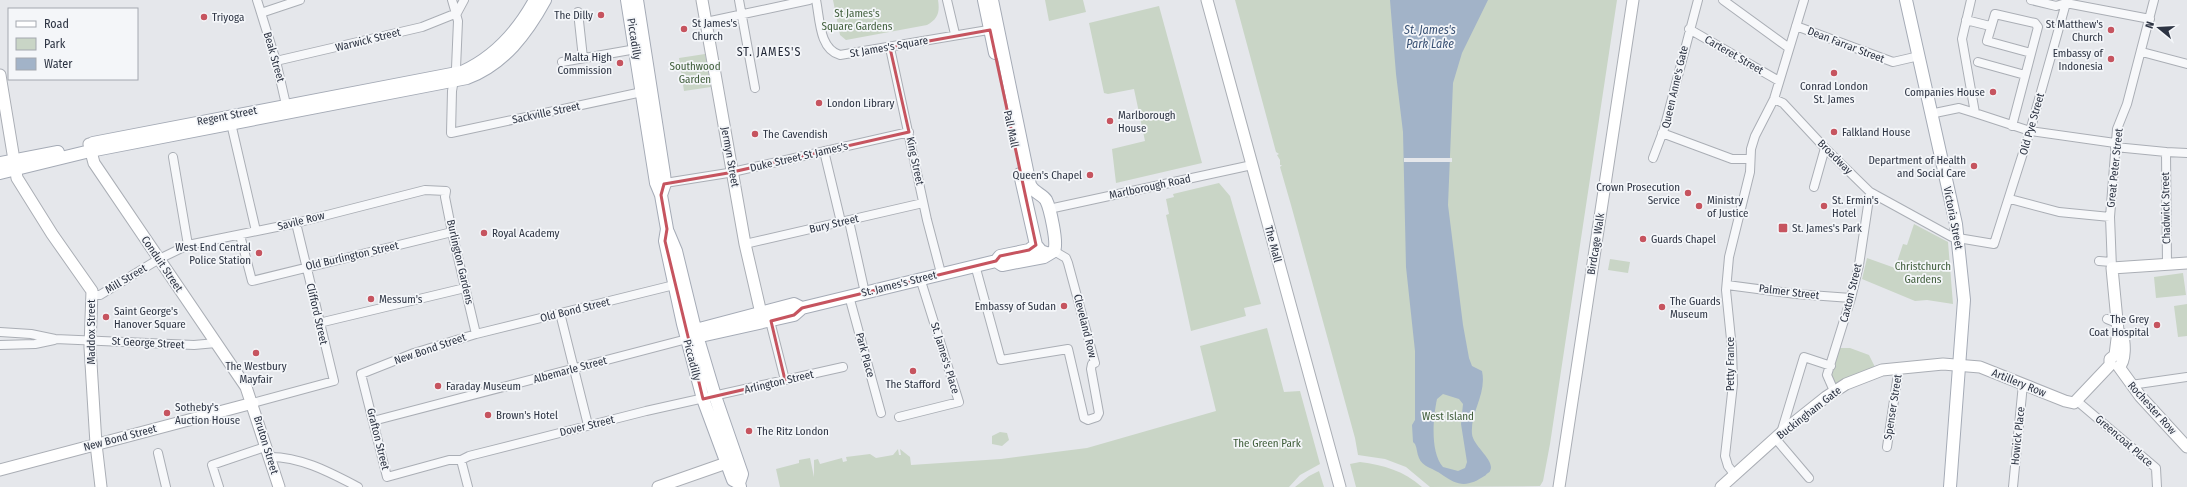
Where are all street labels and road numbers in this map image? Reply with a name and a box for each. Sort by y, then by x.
street label: Piccadilly [624,17,644,61]
street label: Dean Farrar Street [1806,24,1887,66]
street label: Warwick Street [334,26,402,54]
street label: Beak Street [261,30,287,84]
street label: Carteret Street [1702,33,1766,77]
street label: St James's Square [849,34,929,60]
street label: Queen Anne's Gate [1659,44,1691,130]
street label: Old Pye Street [2017,91,2047,156]
street label: Sackville Street [511,99,582,127]
street label: Regent Street [196,104,258,128]
street label: Pall Mall [1001,109,1021,149]
street label: Jermyn Street [718,126,742,189]
street label: Great Peter Street [2104,127,2126,208]
street label: King Street [904,136,927,187]
street label: Broadway [1815,137,1855,177]
street label: Duke Street St James's [749,139,850,175]
street label: Chadwick Street [2159,171,2173,244]
street label: Marlborough Road [1108,172,1192,202]
street label: Victoria Street [1941,185,1966,251]
street label: Savile Row [276,209,326,233]
street label: Birdcage Walk [1585,211,1607,276]
street label: Bury Street [808,212,860,236]
street label: Burlington Gardens [444,218,476,306]
street label: The Mall [1262,224,1284,264]
street label: Conduit Street [139,234,186,295]
street label: Old Burlington Street [304,239,400,273]
street label: Mill Street [103,261,149,296]
street label: Caxton Street [1837,262,1865,324]
street label: St. James's Street [860,268,938,300]
street label: Clifford Street [304,282,330,346]
street label: Palmer Street [1758,282,1820,302]
street label: Cleveland Row [1071,293,1099,359]
street label: Old Bond Street [539,295,612,325]
street label: Maddox Street [85,299,98,365]
street label: St. James's Place [928,321,962,395]
street label: New Bond Street [392,331,468,367]
street label: Park Place [853,331,877,379]
street label: St George Street [111,335,185,351]
street label: Petty France [1724,337,1737,391]
street label: Piccadilly [680,338,704,382]
street label: Albemarle Street [532,354,609,386]
street label: Artillery Row [1990,366,2048,400]
street label: Arlington Street [743,368,815,396]
street label: Spenser Street [1881,373,1905,441]
street label: Rochester Row [2125,379,2179,437]
street label: Buckingham Gate [1774,384,1844,442]
street label: Howick Place [2008,406,2028,466]
street label: Grafton Street [364,407,392,472]
street label: Greencoat Place [2093,412,2155,470]
street label: Dover Street [558,413,616,439]
street label: Bruton Street [251,414,281,476]
street label: New Bond Street [82,422,158,454]

